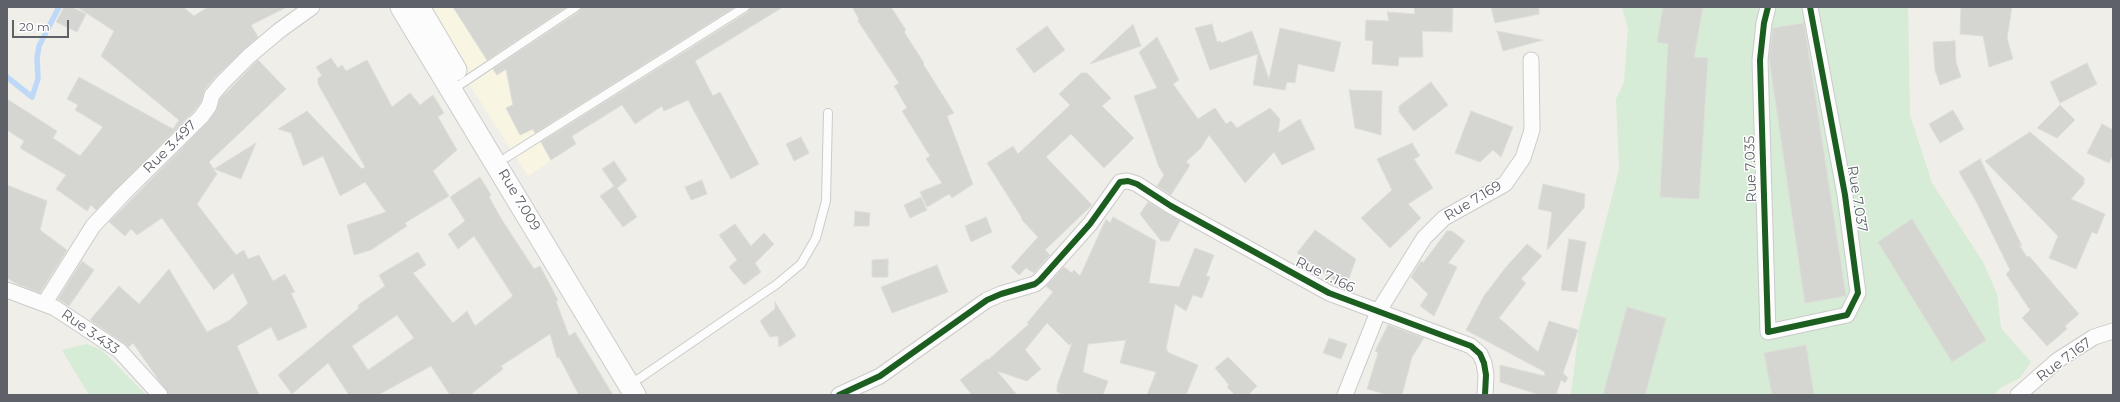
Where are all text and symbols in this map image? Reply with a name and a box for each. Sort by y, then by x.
scale bar [14,12,71,38]
text: 20 m [19,19,50,34]
street label: Rue 3.497 [140,117,200,177]
street label: Rue 7.035 [1741,135,1761,203]
street label: Rue 7.037 [1843,165,1871,233]
street label: Rue 7.009 [494,166,544,234]
street label: Rue 7.169 [1441,177,1505,225]
street label: Rue 7.166 [1293,253,1357,297]
street label: Rue 3.433 [58,306,122,358]
street label: Rue 7.167 [2033,334,2095,386]

